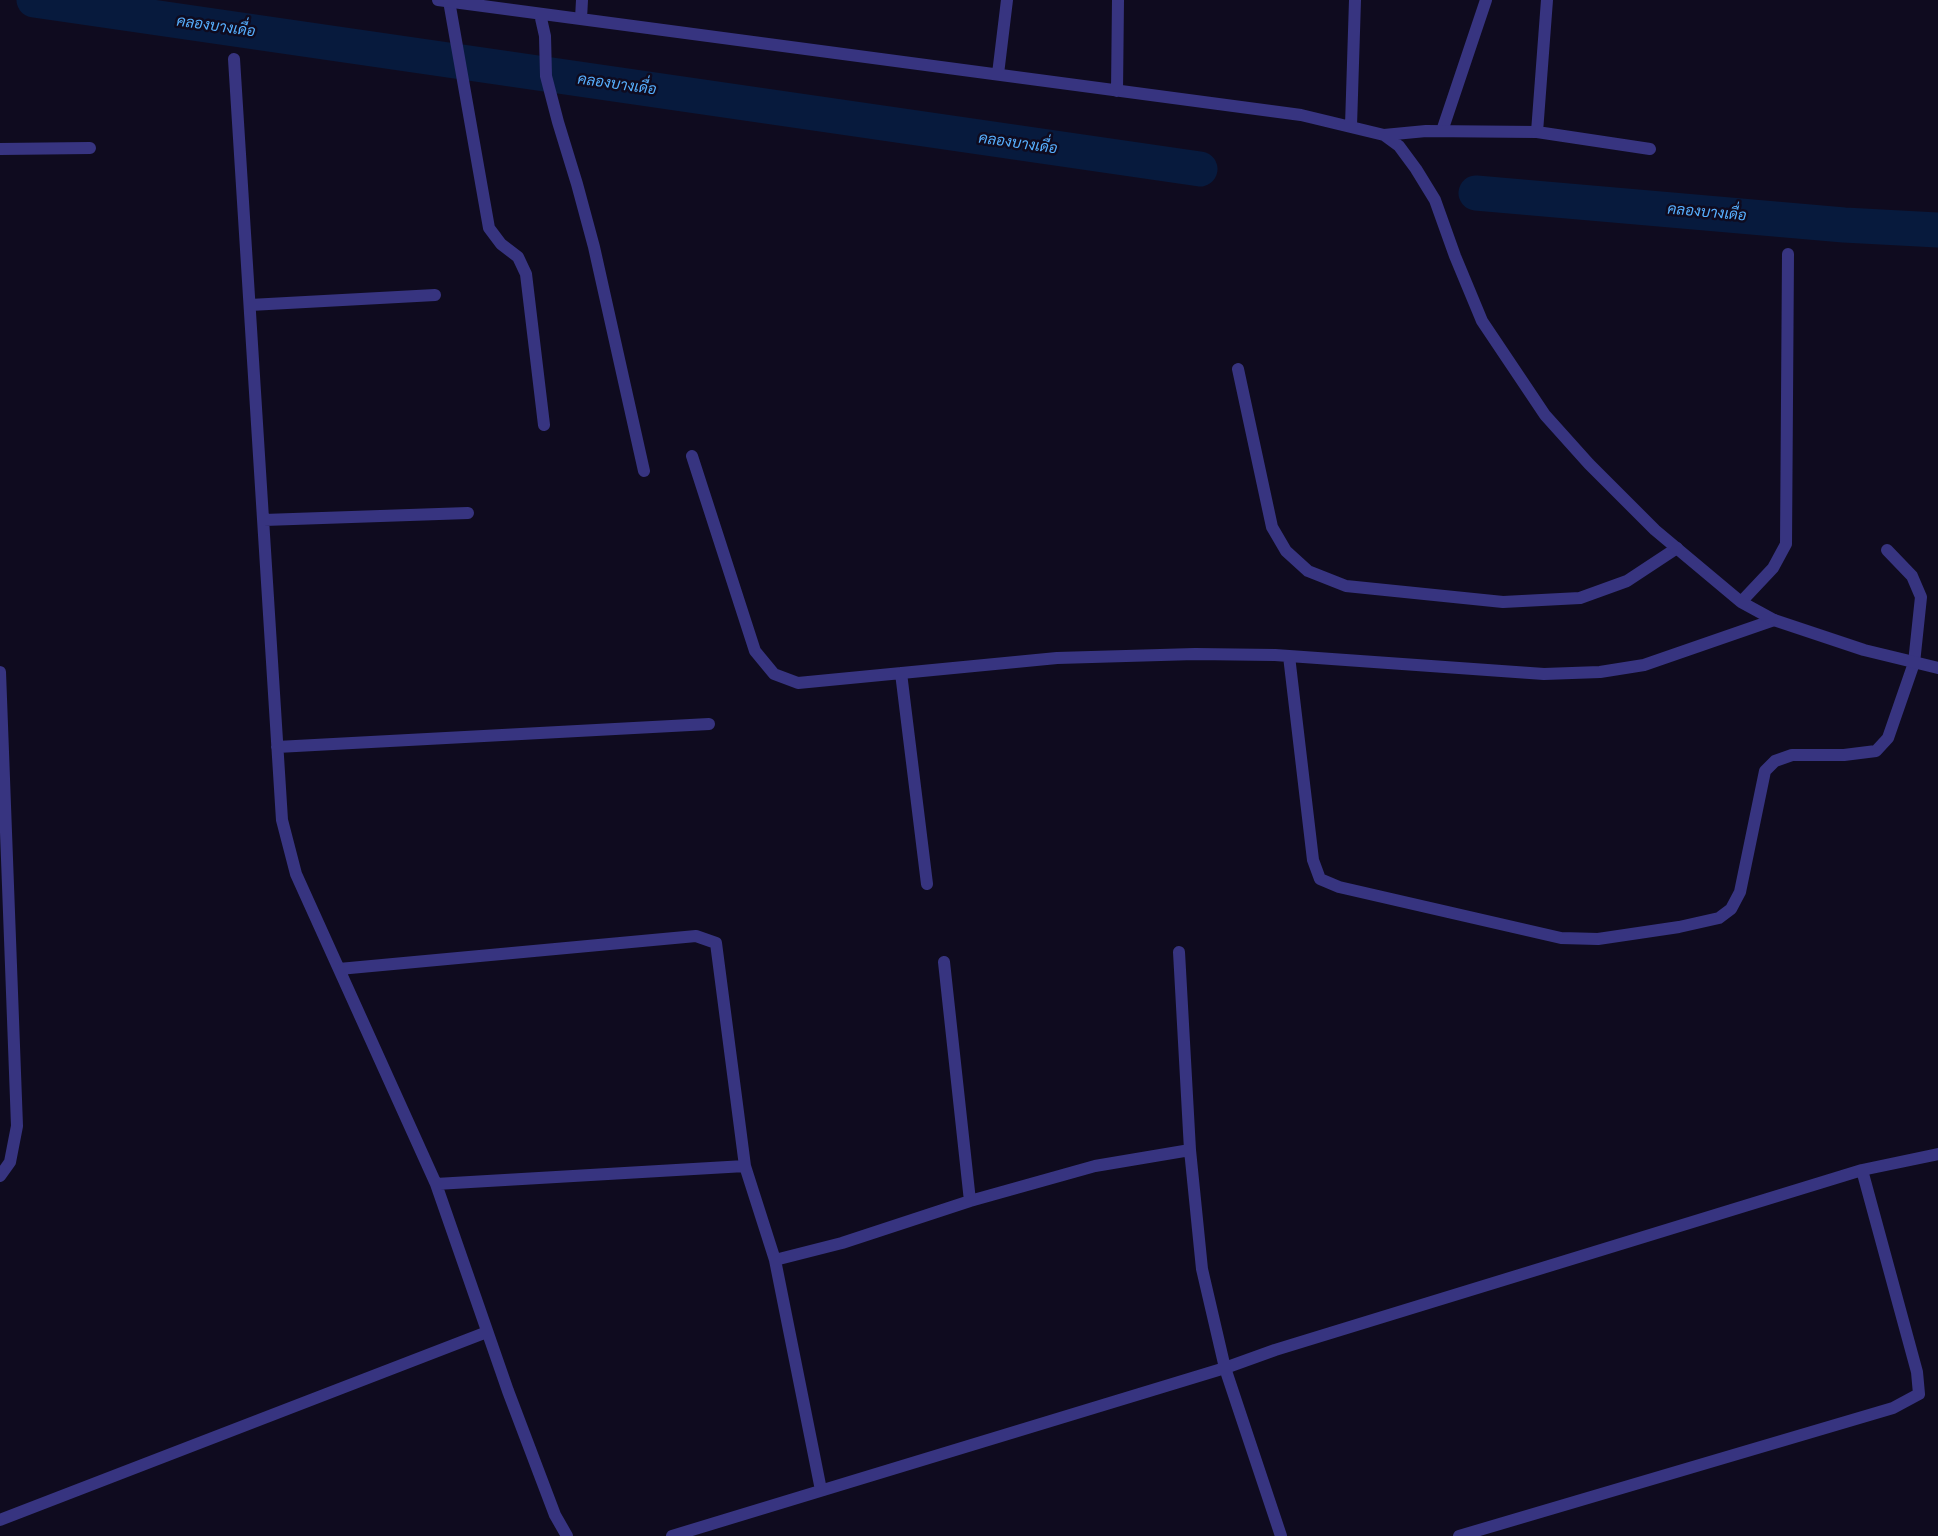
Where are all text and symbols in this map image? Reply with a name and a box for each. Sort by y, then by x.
water label: คลองบางเดื่อ [175,12,257,40]
water label: คลองบางเดื่อ [576,70,658,98]
water label: คลองบางเดื่อ [977,129,1059,157]
water label: คลองบางเดื่อ [1667,200,1747,224]

